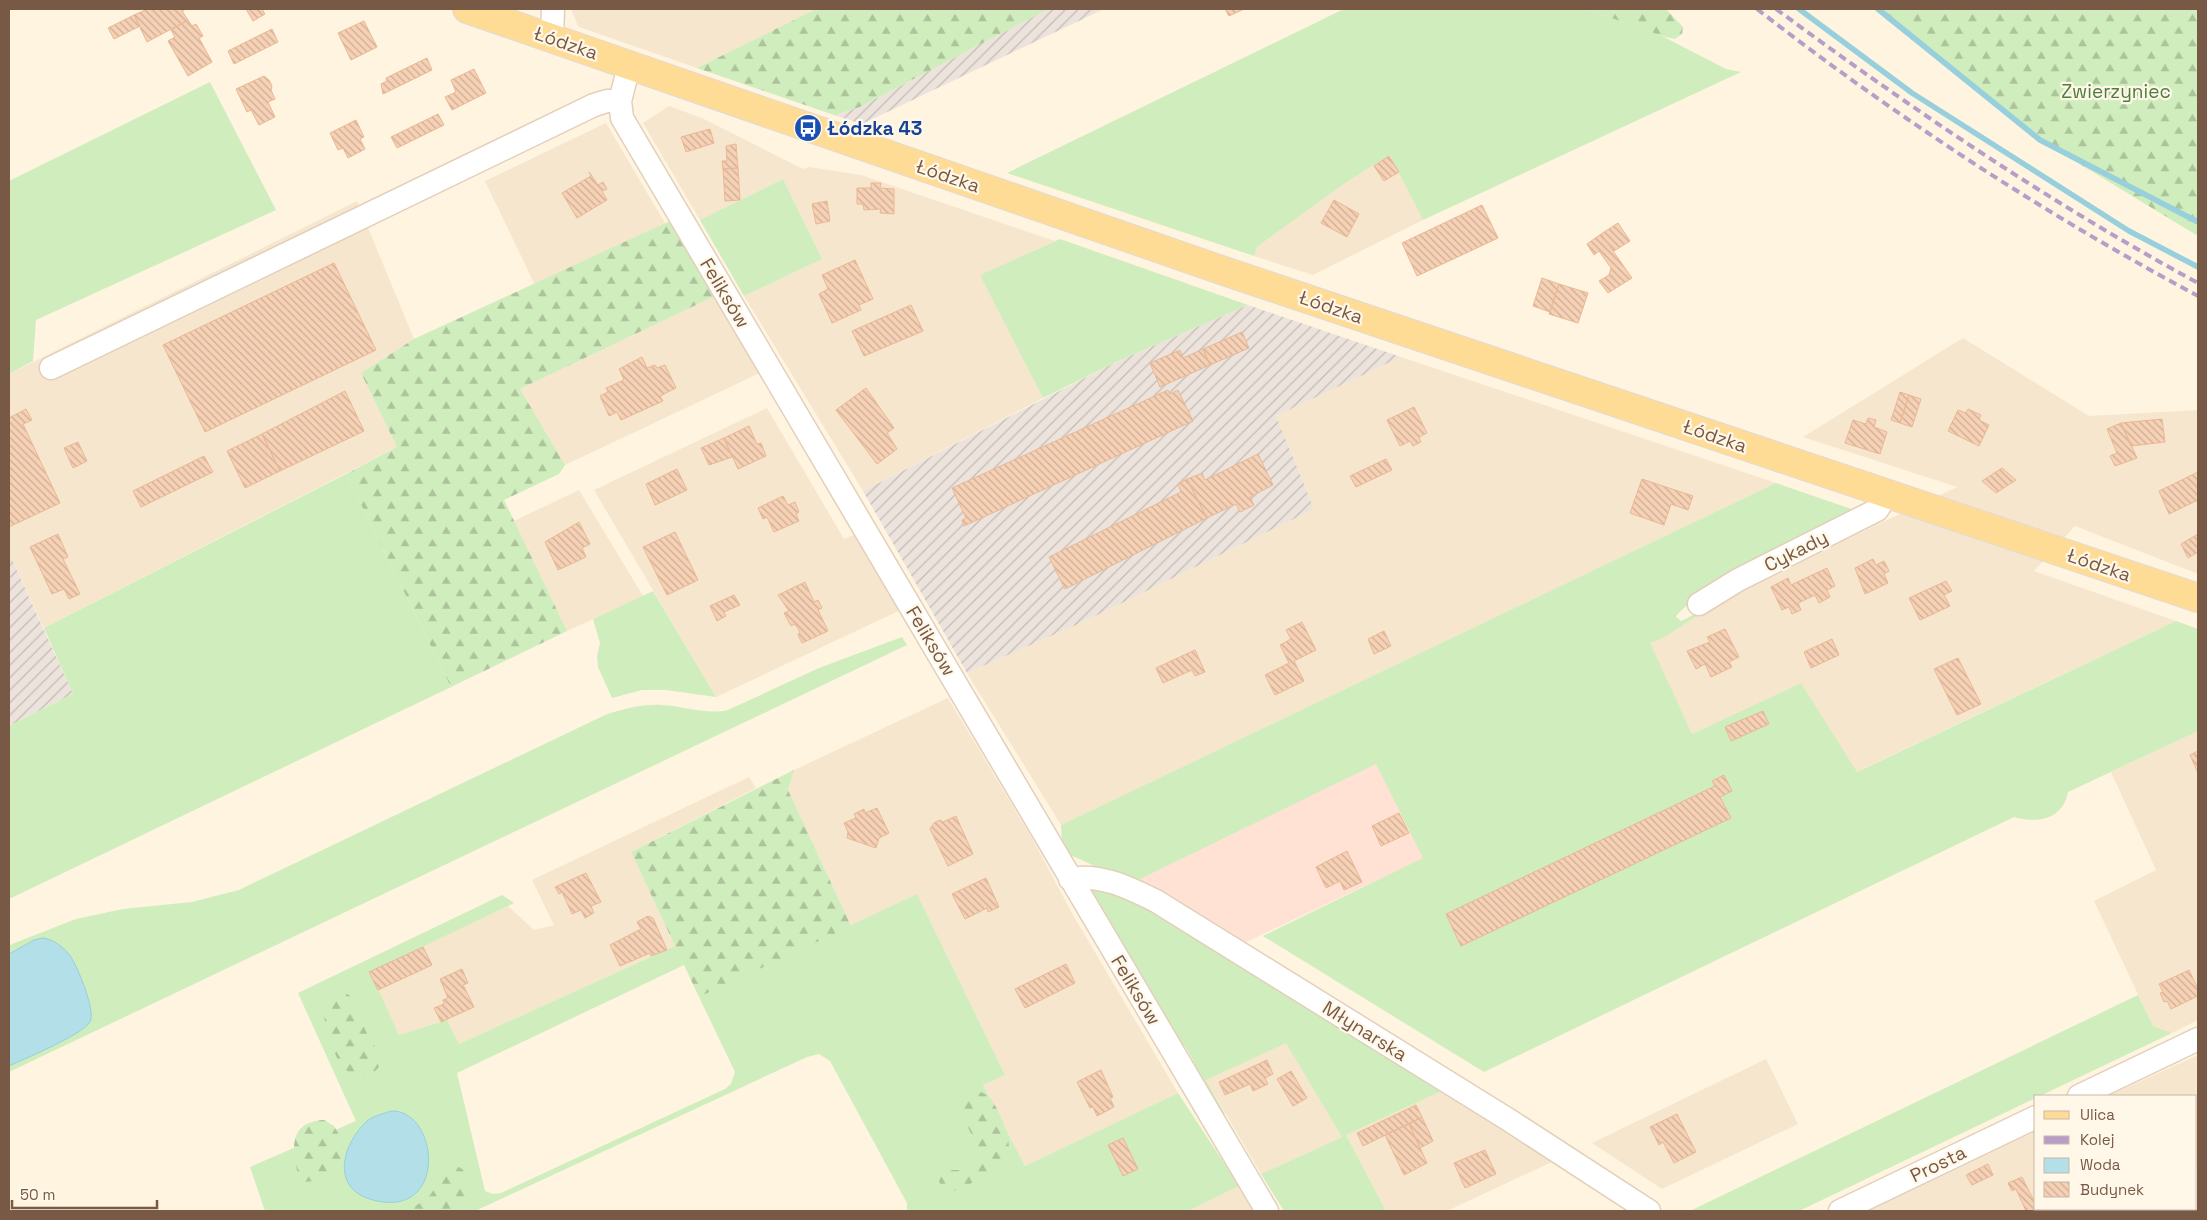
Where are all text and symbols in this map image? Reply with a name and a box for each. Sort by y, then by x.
street label: Łódzka [531,20,601,66]
park label: Zwierzyniec [2061,79,2171,104]
bus stop icon: Łódzka 43 [793,113,823,143]
place label: Łódzka 43 [827,116,922,141]
street label: Łódzka [913,153,983,199]
street label: Feliksów [694,253,756,333]
street label: Łódzka [1296,284,1366,330]
street label: Łódzka [1680,413,1750,459]
street label: Cykady [1760,524,1832,578]
street label: Łódzka [2064,542,2134,588]
street label: Feliksów [900,601,962,681]
street label: Feliksów [1105,950,1167,1030]
street label: Młynarska [1318,995,1412,1067]
legend [2034,1095,2197,1210]
text: Ulica [2080,1105,2115,1124]
text: Kolej [2080,1130,2114,1149]
street label: Prosta [1906,1140,1970,1188]
text: Woda [2080,1155,2121,1174]
scale bar [12,1178,158,1210]
text: Budynek [2080,1180,2144,1199]
text: 50 m [20,1185,55,1204]

